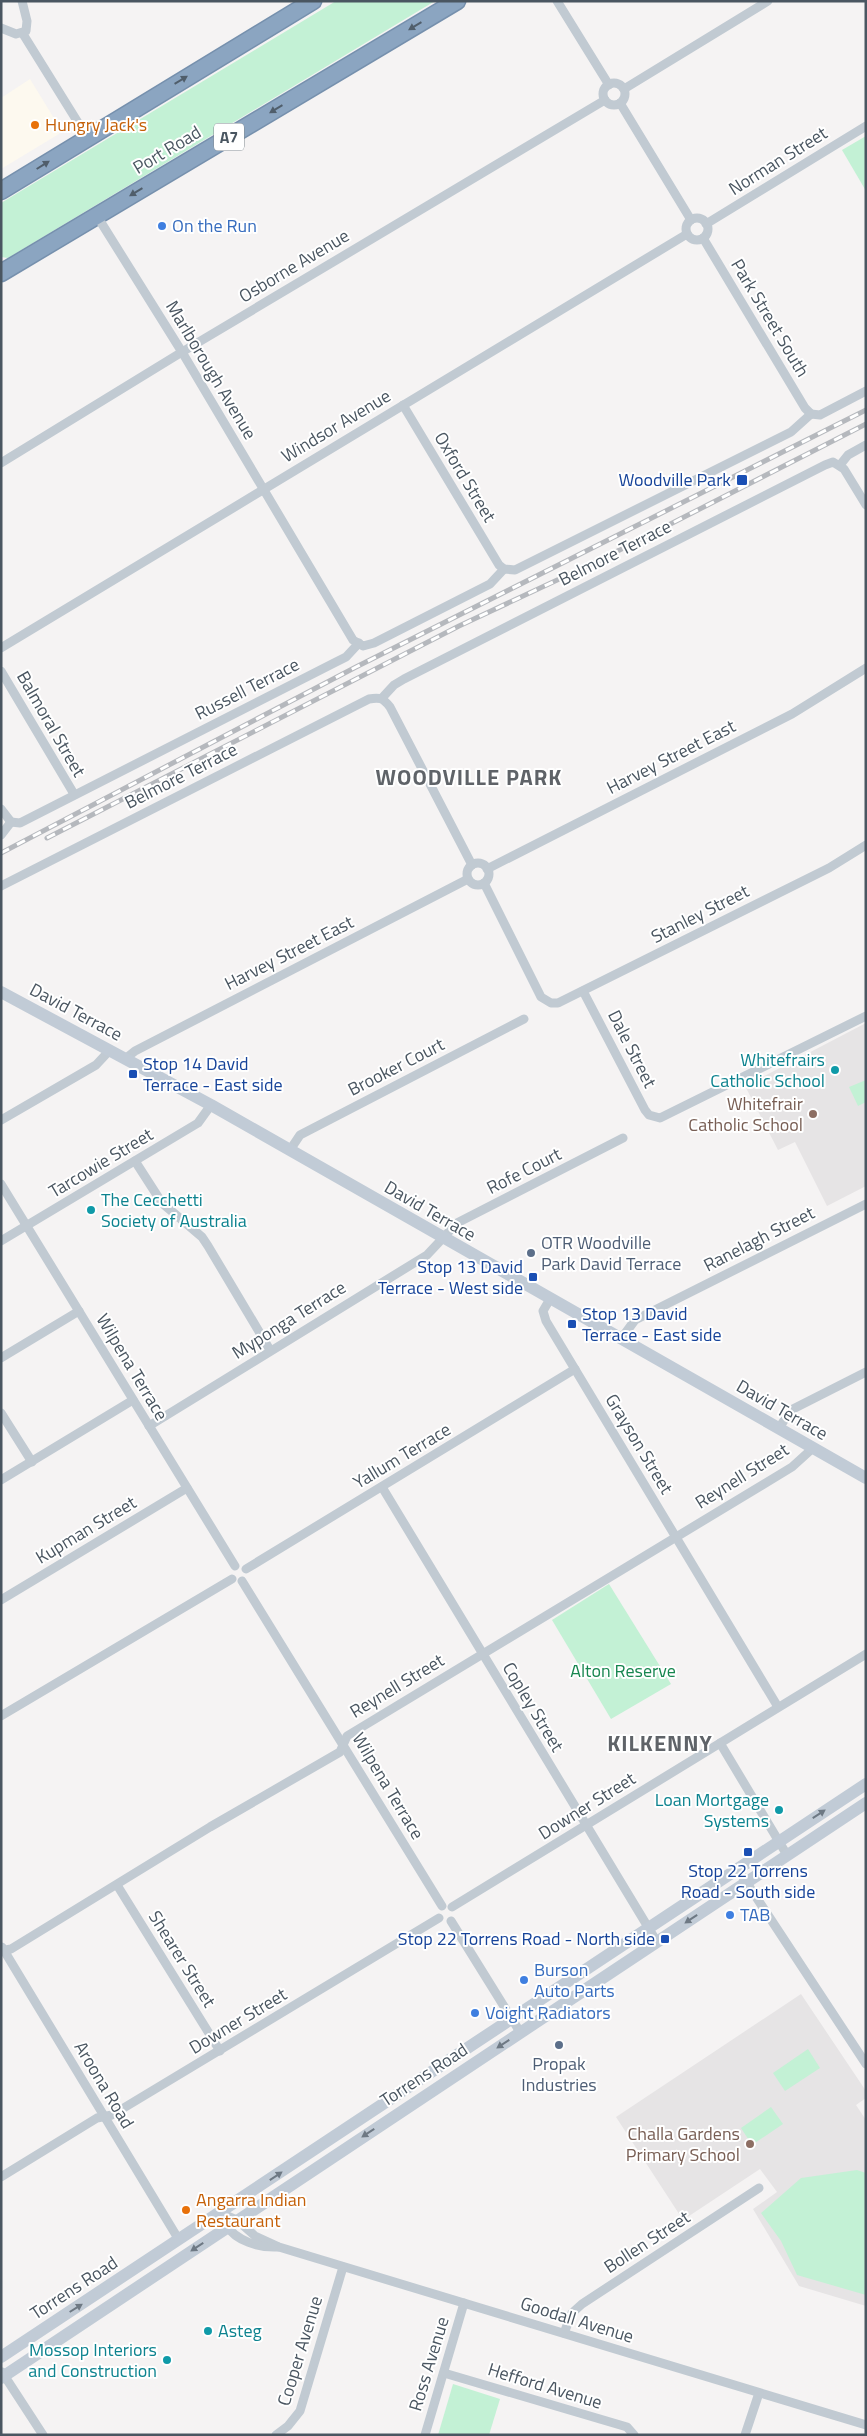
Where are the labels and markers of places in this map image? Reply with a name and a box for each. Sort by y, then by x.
place label: Hungry Jack's [45,111,147,138]
marker: Hungry Jack's [29,119,41,131]
place label: On the Run [172,212,257,239]
marker: On the Run [156,220,168,232]
place label: Woodville Park [618,466,731,493]
marker: Woodville Park [735,473,749,487]
place label: Whitefrairs Catholic School [710,1046,825,1094]
place label: Stop 14 David Terrace - East side [143,1050,283,1098]
marker: Whitefrairs Catholic School [829,1064,841,1076]
marker: Stop 14 David Terrace - East side [127,1068,139,1080]
place label: Whitefrair Catholic School [688,1090,803,1138]
marker: Whitefrair Catholic School [807,1108,819,1120]
place label: The Cecchetti Society of Australia [101,1186,247,1234]
marker: The Cecchetti Society of Australia [85,1204,97,1216]
place label: OTR Woodville Park David Terrace [541,1229,681,1277]
marker: OTR Woodville Park David Terrace [525,1247,537,1259]
place label: Stop 13 David Terrace - West side [378,1253,523,1301]
marker: Stop 13 David Terrace - West side [527,1271,539,1283]
place label: Stop 13 David Terrace - East side [582,1300,722,1348]
marker: Stop 13 David Terrace - East side [566,1318,578,1330]
place label: Loan Mortgage Systems [655,1786,769,1834]
marker: Loan Mortgage Systems [773,1804,785,1816]
marker: Stop 22 Torrens Road - South side [742,1846,754,1858]
place label: Stop 22 Torrens Road - South side [681,1857,815,1905]
place label: TAB [740,1901,770,1928]
marker: TAB [724,1909,736,1921]
place label: Stop 22 Torrens Road - North side [398,1925,655,1952]
marker: Stop 22 Torrens Road - North side [659,1933,671,1945]
place label: Burson Auto Parts [534,1956,615,2004]
marker: Burson Auto Parts [518,1974,530,1986]
place label: Voight Radiators [485,1999,611,2026]
marker: Voight Radiators [469,2007,481,2019]
marker: Propak Industries [553,2039,565,2051]
place label: Propak Industries [521,2050,597,2098]
place label: Challa Gardens Primary School [626,2120,740,2168]
marker: Challa Gardens Primary School [744,2138,756,2150]
place label: Angarra Indian Restaurant [196,2186,306,2234]
marker: Angarra Indian Restaurant [180,2204,192,2216]
place label: Asteg [218,2317,262,2344]
marker: Asteg [202,2325,214,2337]
place label: Mossop Interiors and Construction [28,2336,157,2384]
marker: Mossop Interiors and Construction [161,2354,173,2366]

